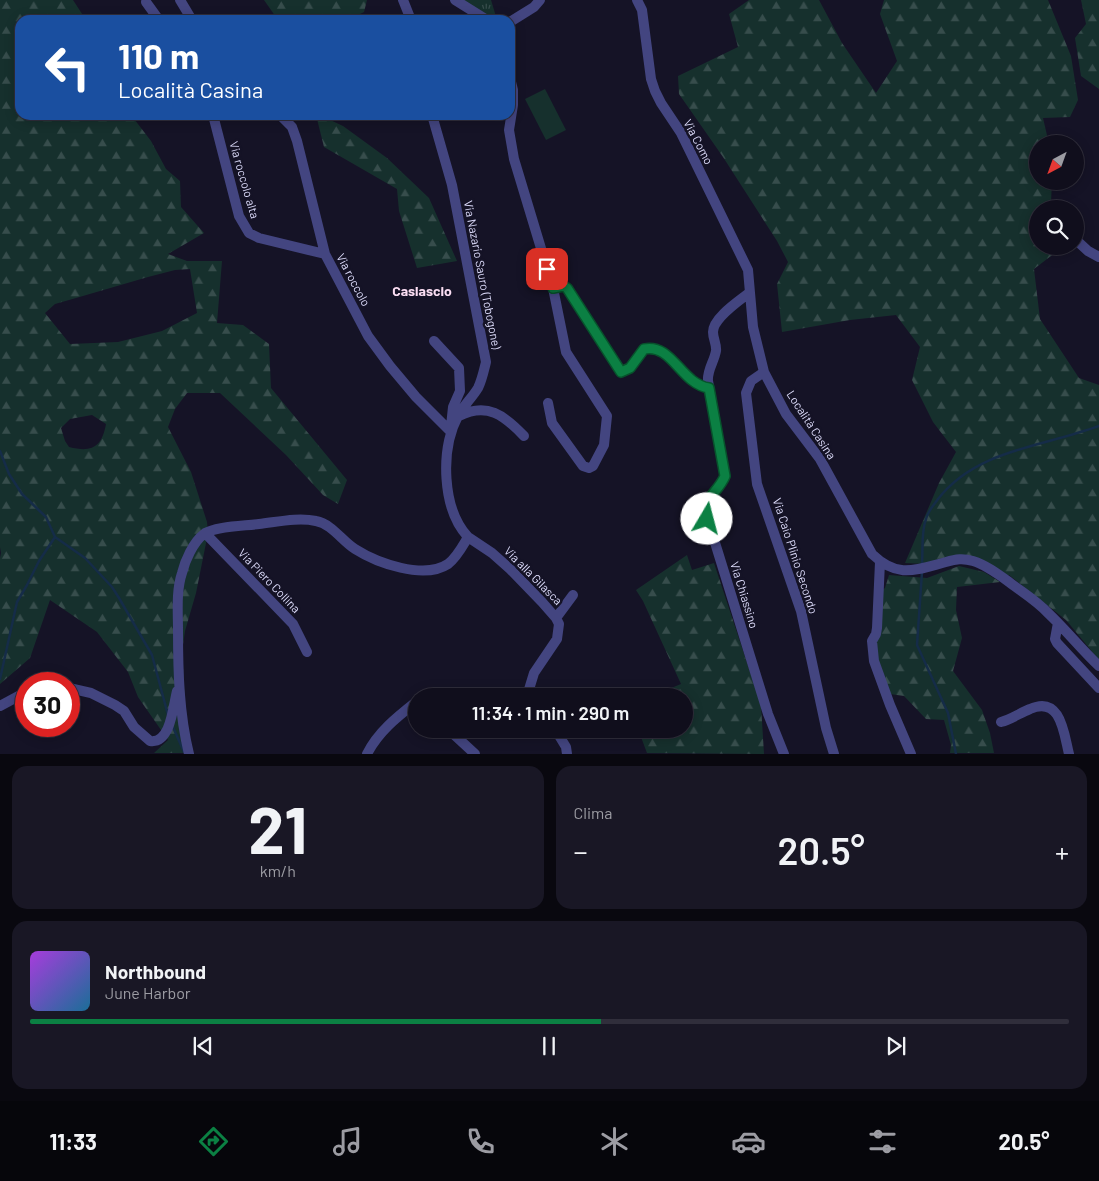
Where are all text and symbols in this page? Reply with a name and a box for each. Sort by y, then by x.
text: 110 m [118,34,199,76]
icon: left [35,35,100,100]
text: Località Casina [118,76,263,102]
street label: Via Como [681,117,717,166]
north arrow [1029,135,1084,190]
map controls [1029,135,1084,255]
street label: Via roccolo alta [227,140,263,220]
street label: Via Nazario Sauro (Tobogone) [462,199,504,351]
button: search [1029,200,1084,255]
pin [526,248,568,290]
street label: Via roccolo [334,251,374,308]
icon: arrive [533,255,561,283]
district label: Caslascio [392,282,452,299]
street label: Località Casina [784,387,839,461]
position arrow [680,492,732,544]
street label: Via Caio Plinio Secondo [771,496,821,615]
street label: Via alla Gilasca [502,543,566,607]
street label: Via Piero Collina [236,545,304,615]
street label: Via Chiassino [728,560,762,630]
speed limit sign: 30 [15,672,80,737]
text: 11:34 · 1 min · 290 m [472,701,629,724]
text: 21 [248,789,307,867]
text: Clima [574,803,612,822]
text: 20.5° [778,827,865,873]
text: − [574,834,588,868]
text: + [1055,834,1069,868]
text: km/h [260,861,296,880]
text: Northbound [105,960,206,983]
text: June Harbor [105,983,191,1002]
icon: previous [189,1032,217,1060]
icon: pause [535,1032,563,1060]
icon: next [882,1032,910,1060]
icon: directions [196,1124,231,1159]
icon: music [330,1124,365,1159]
icon: phone [463,1124,498,1159]
icon: climate [597,1124,632,1159]
icon: car [731,1124,766,1159]
icon: filters [865,1124,900,1159]
text: 11:33 [49,1128,97,1154]
text: 20.5° [999,1128,1050,1154]

